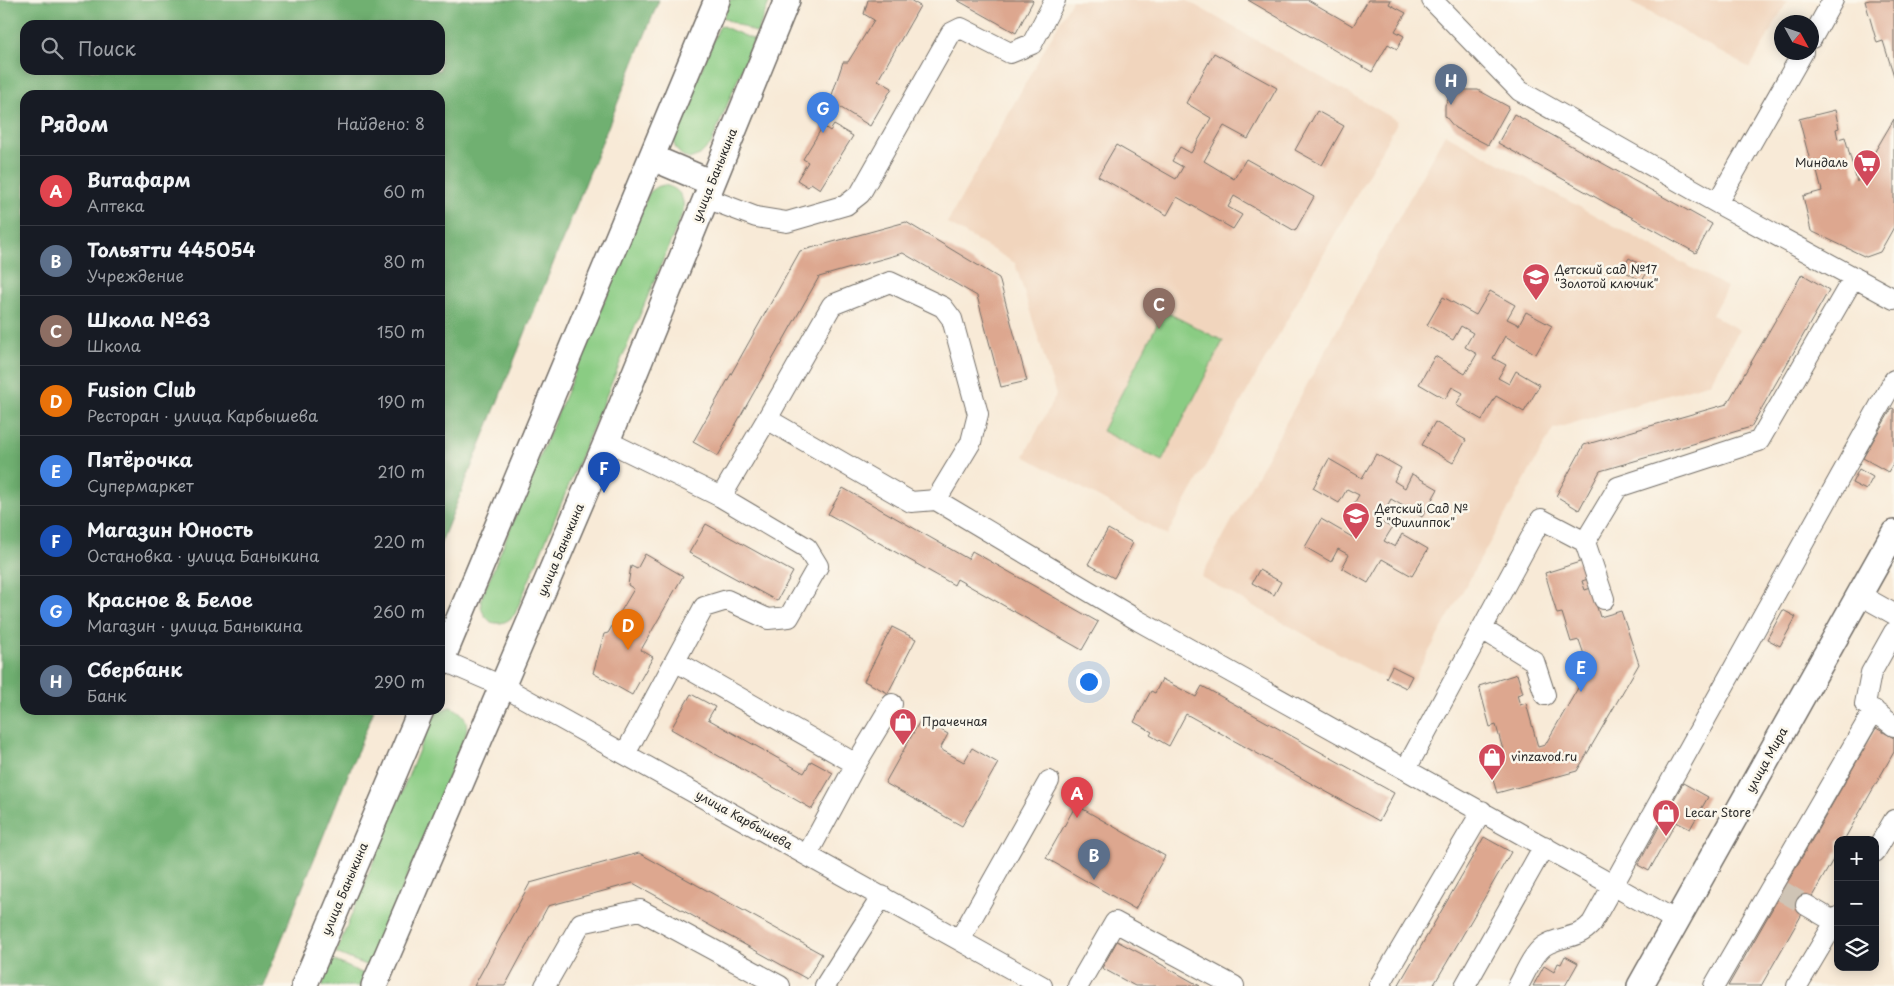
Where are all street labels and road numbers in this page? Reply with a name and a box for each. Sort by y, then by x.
street label: улица Баныкина [687,125,741,224]
street label: улица Баныкина [532,500,588,599]
street label: улица Мира [1741,723,1792,795]
street label: улица Карбышева [693,785,797,854]
street label: улица Баныкина [316,839,372,938]

